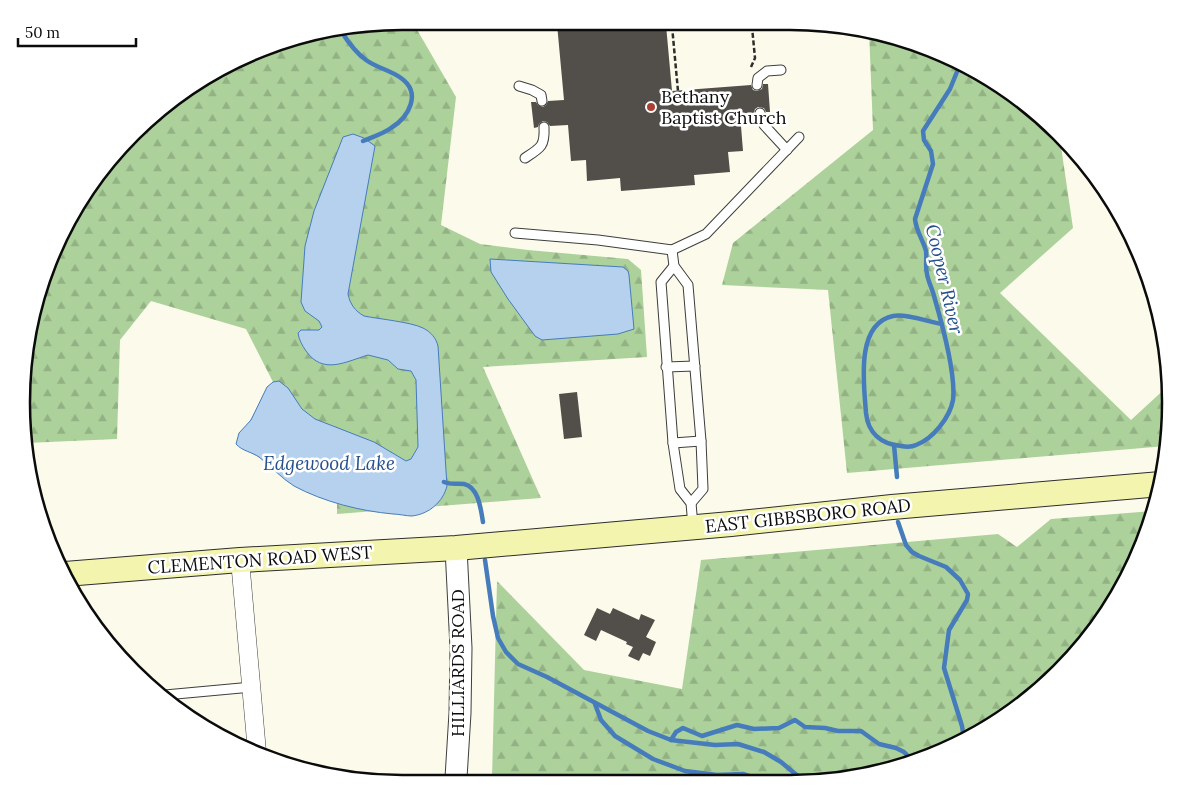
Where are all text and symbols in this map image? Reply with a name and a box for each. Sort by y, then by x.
scale bar [18,15,135,47]
text: 50 m [25,23,60,42]
place label: Bethany Baptist Church [661,85,787,129]
marker: Bethany Baptist Church [645,101,657,113]
water label: Cooper River [921,222,969,337]
water label: Edgewood Lake [263,451,395,475]
street label: EAST GIBBSBORO ROAD [704,493,912,538]
street label: CLEMENTON ROAD WEST [147,540,374,579]
street label: HILLIARDS ROAD [446,589,469,737]

